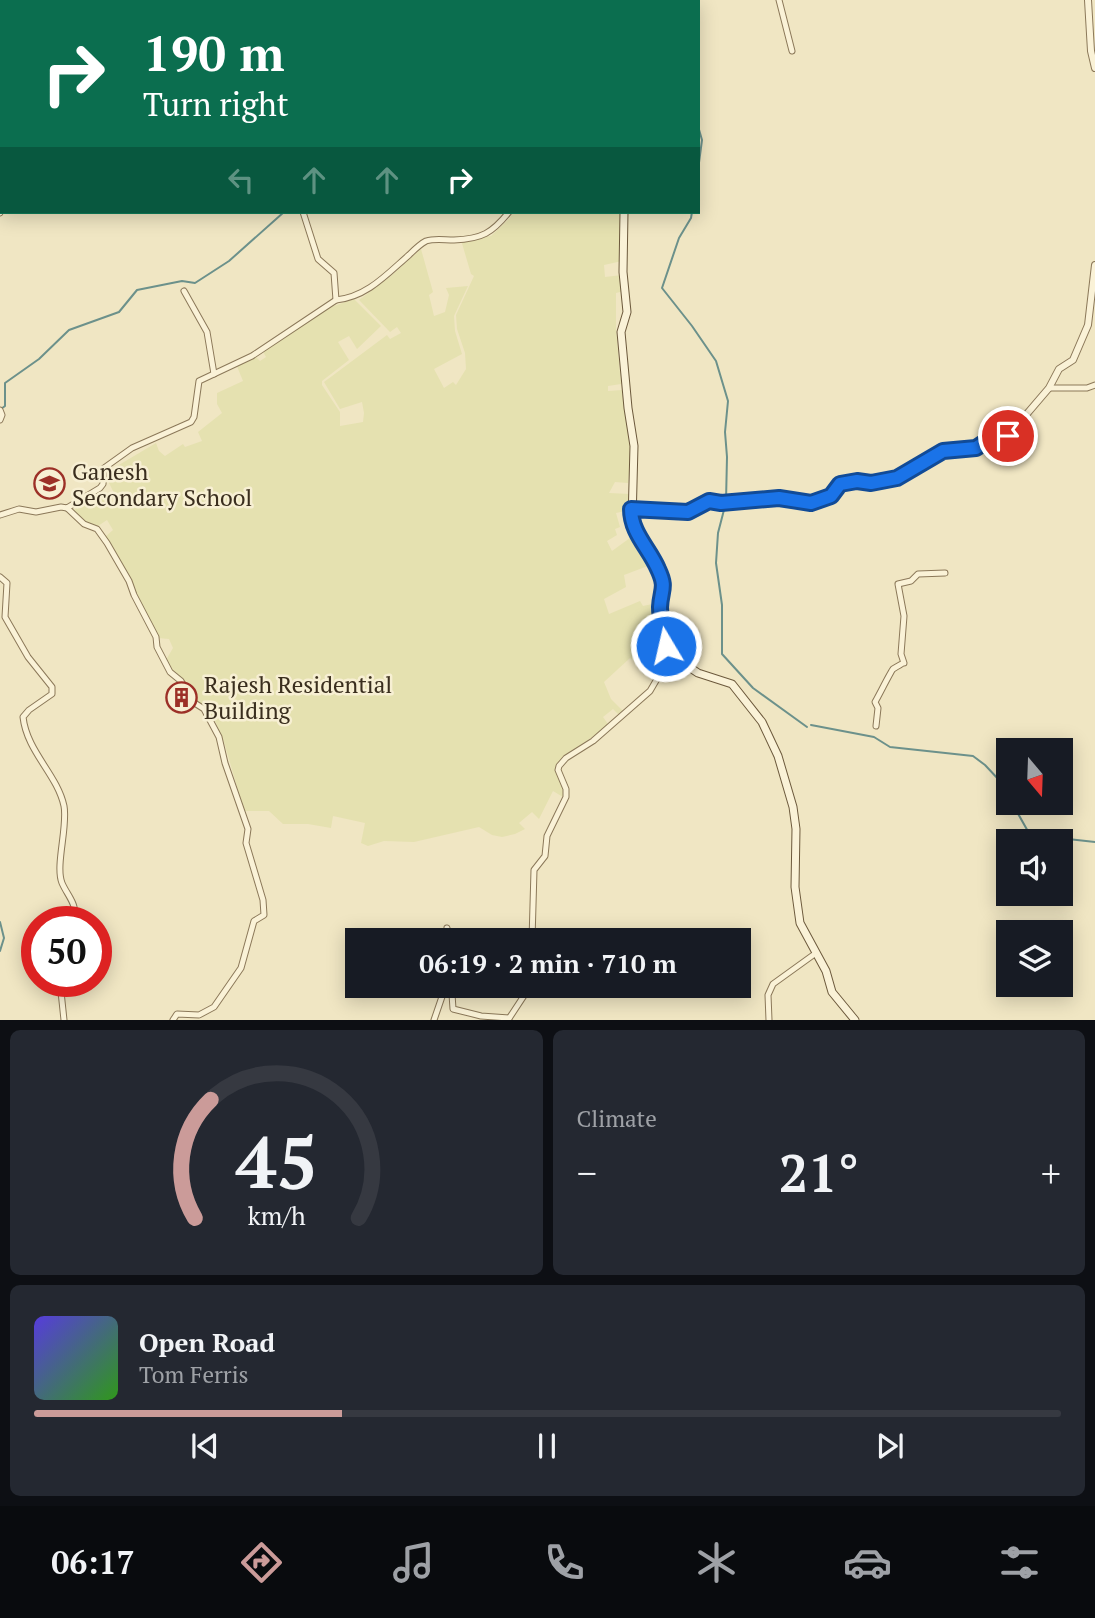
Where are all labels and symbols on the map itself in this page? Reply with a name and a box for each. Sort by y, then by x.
pin [978,406,1038,466]
place label: Ganesh Secondary School [72,456,252,513]
school or university icon: Ganesh Secondary School [32,467,66,501]
position arrow [629,609,703,683]
place label: Rajesh Residential Building [204,669,392,726]
building icon: Rajesh Residential Building [164,680,198,714]
north arrow [996,738,1073,816]
speed limit sign: 50 [21,906,112,997]

